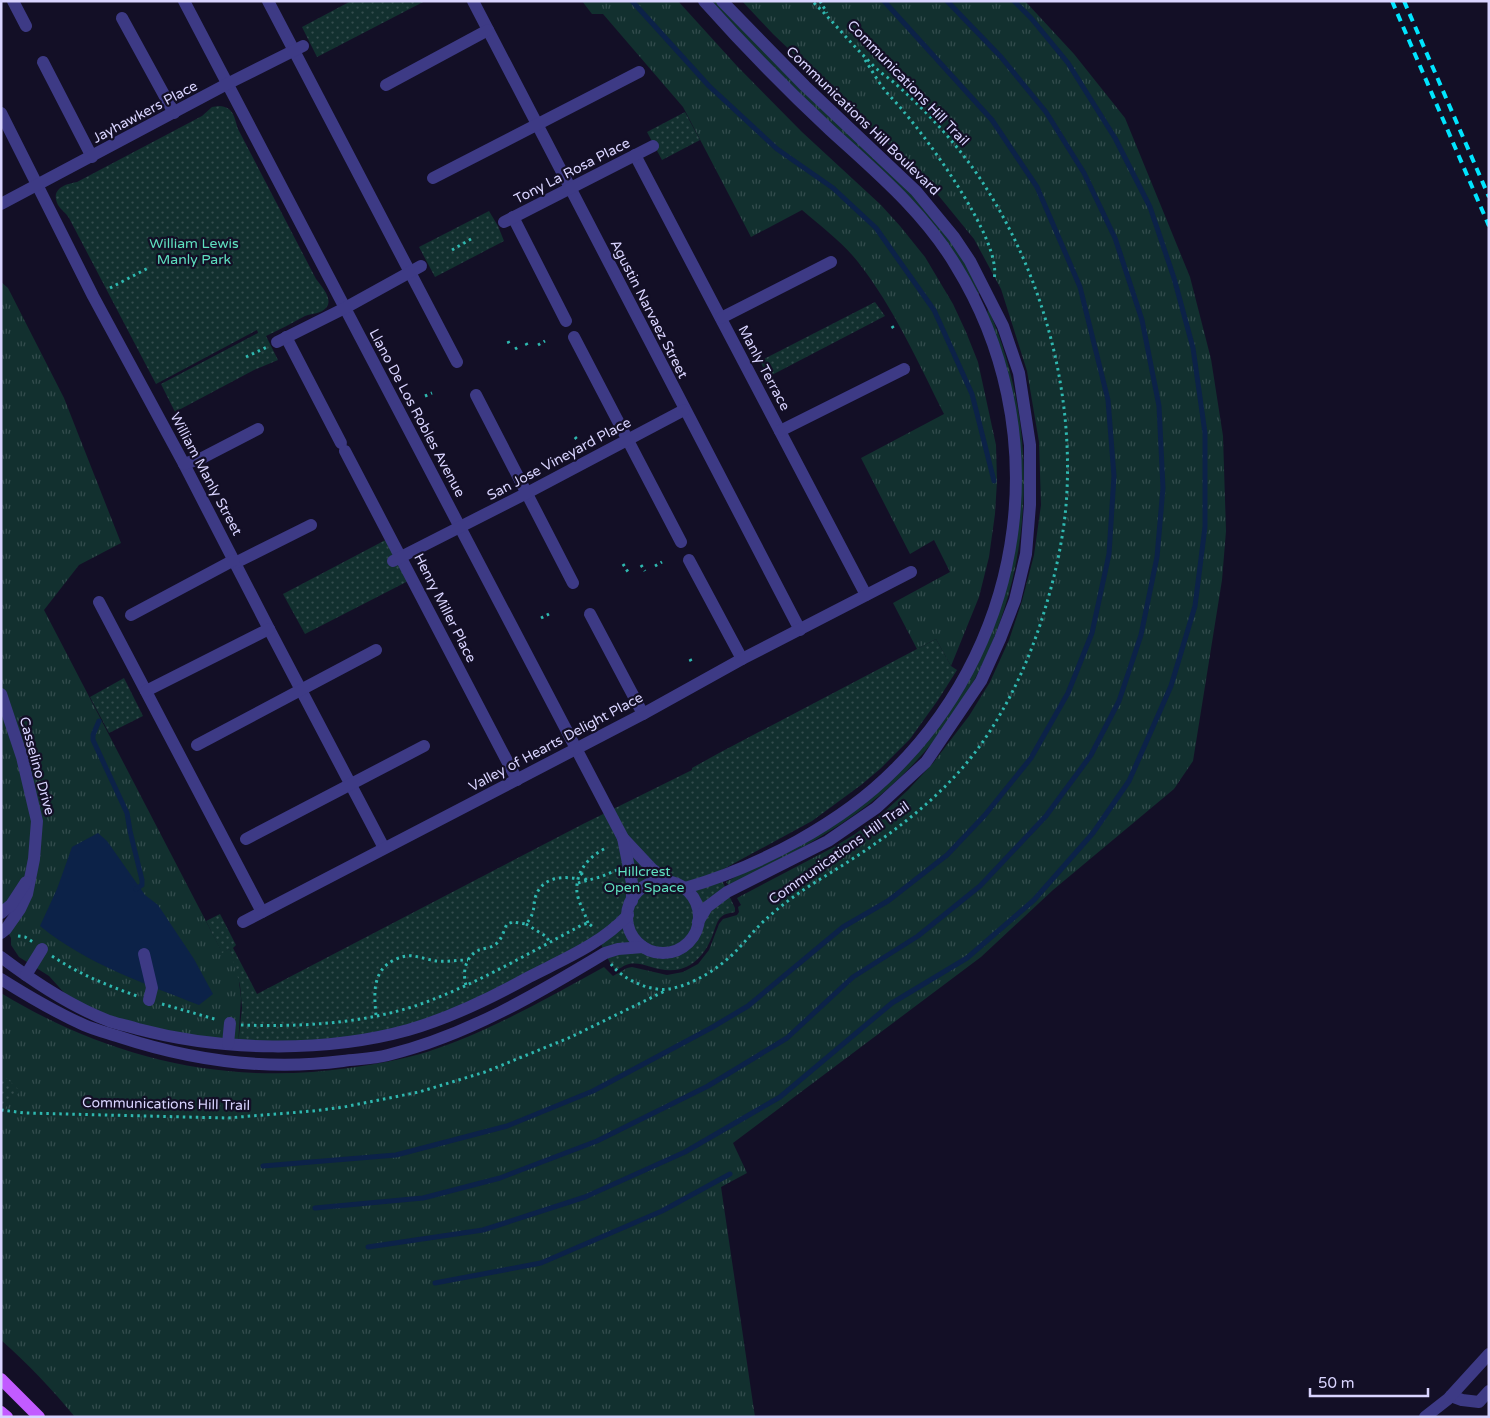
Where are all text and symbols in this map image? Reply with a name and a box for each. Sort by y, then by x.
street label: Communications Hill Trail [844,17,972,149]
street label: Communications Hill Boulevard [783,43,943,199]
street label: Jayhawkers Place [90,77,200,147]
street label: Tony La Rosa Place [511,134,633,208]
park label: William Lewis Manly Park [149,235,239,268]
street label: Agustin Narvaez Street [607,237,692,382]
street label: Manly Terrace [734,322,794,414]
street label: Llano De Los Robles Avenue [365,326,469,500]
street label: William Manly Street [166,410,246,539]
street label: San Jose Vineyard Place [484,414,634,504]
street label: Henry Miller Place [410,551,480,665]
street label: Valley of Hearts Delight Place [466,689,646,795]
street label: Casselino Drive [16,715,58,817]
street label: Communications Hill Trail [765,798,913,908]
park label: Hillcrest Open Space [604,863,684,896]
street label: Communications Hill Trail [82,1094,250,1114]
scale bar [1310,1366,1428,1398]
text: 50 m [1318,1374,1355,1392]

